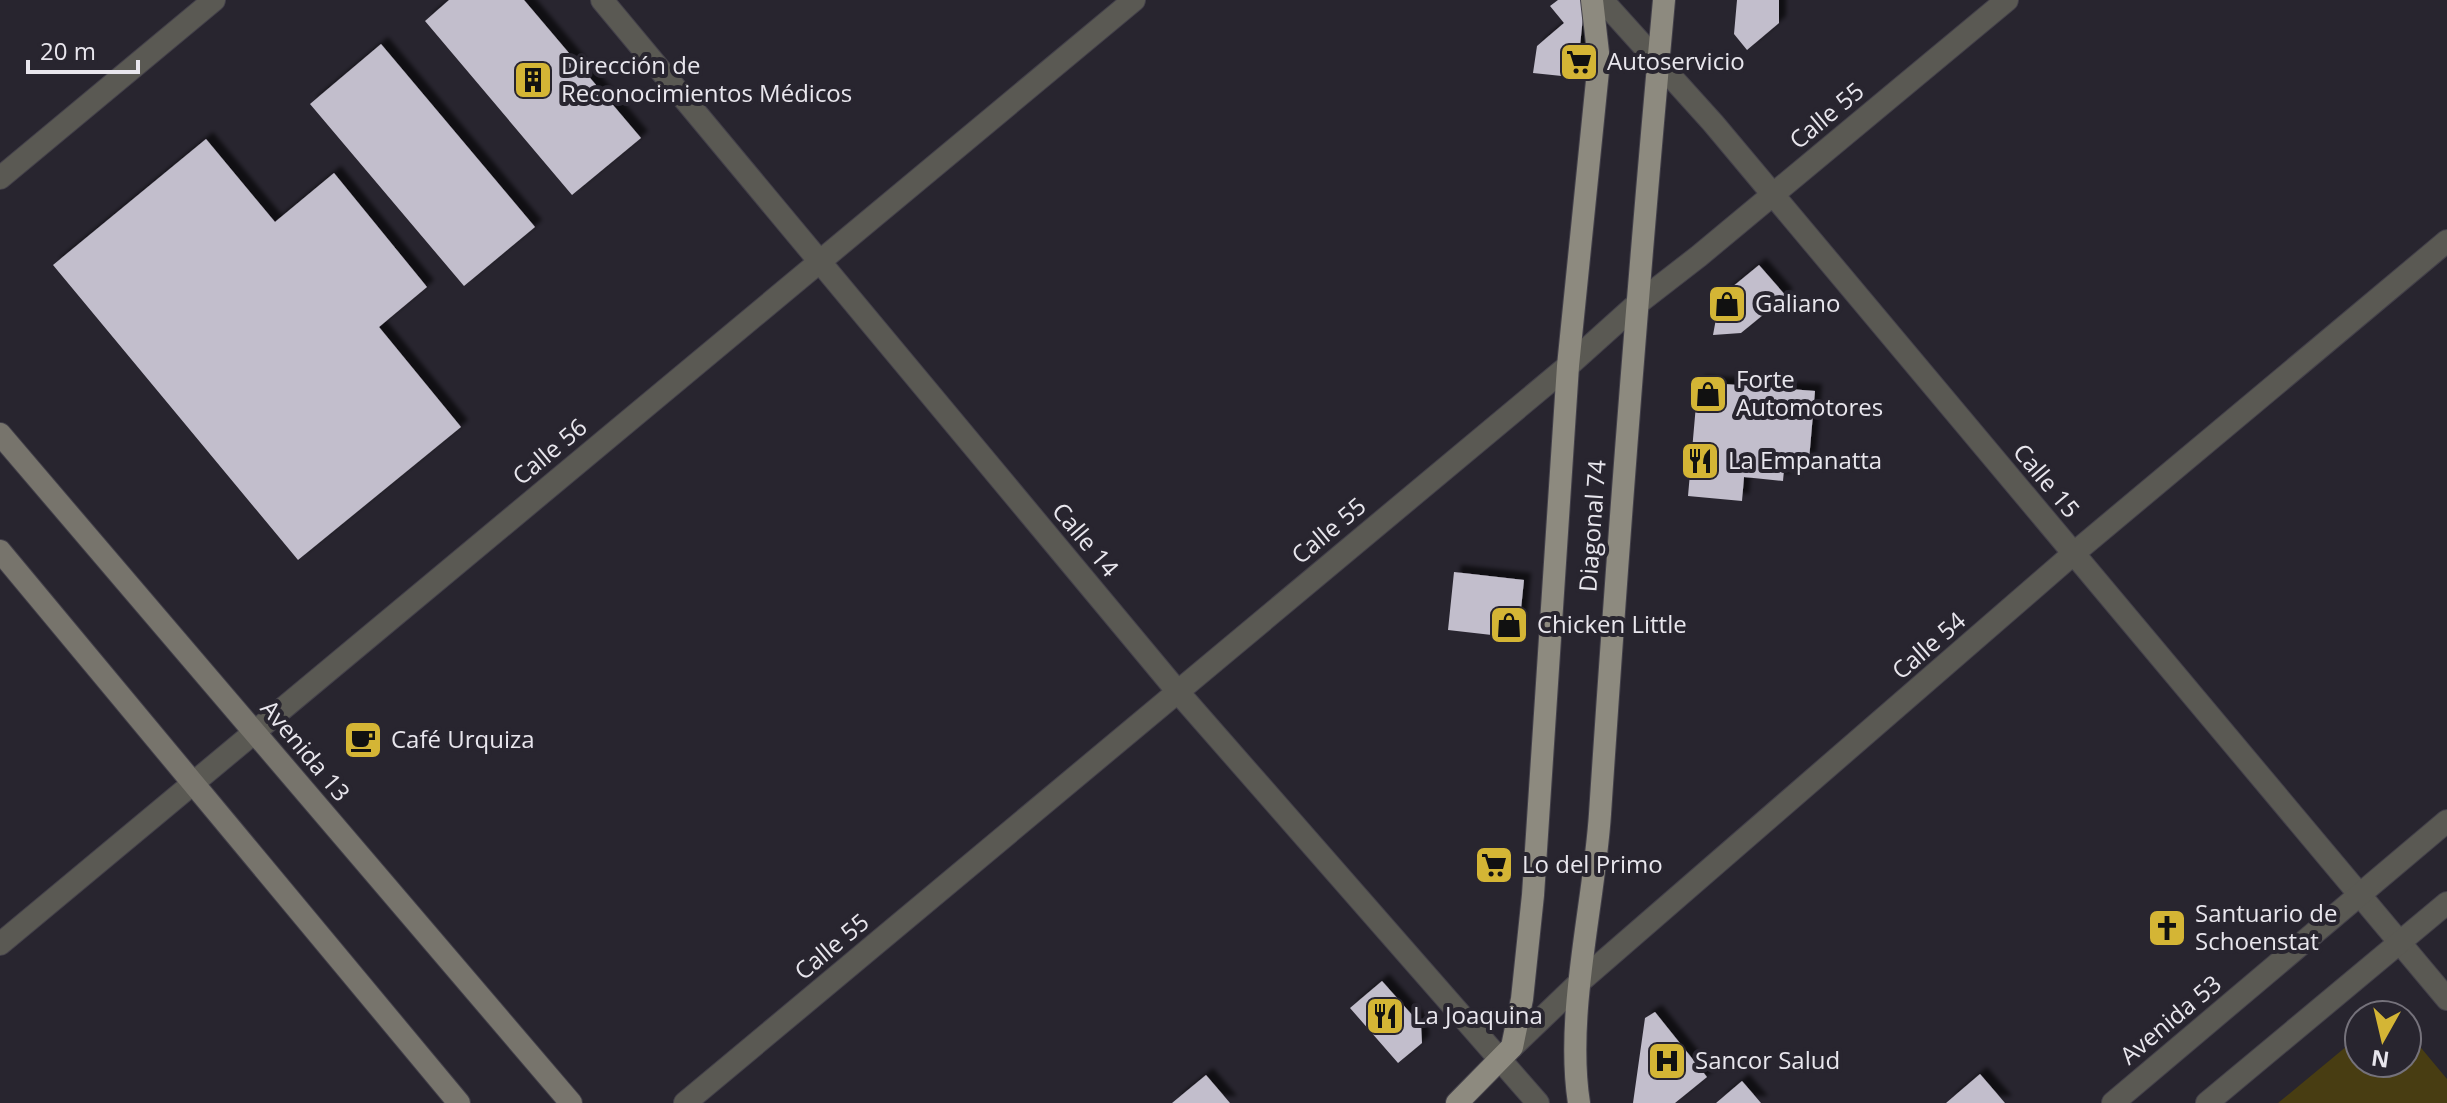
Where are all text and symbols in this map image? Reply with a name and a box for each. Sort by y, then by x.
scale bar [28,24,138,74]
text: 20 m [40,34,96,67]
supermarket icon: Autoservicio [1558,41,1600,83]
place label: Autoservicio [1607,44,1745,77]
place label: Dirección de Reconocimientos Médicos [561,48,852,109]
building icon: Dirección de Reconocimientos Médicos [512,59,554,101]
street label: Calle 55 [1782,74,1870,156]
shop icon: Galiano [1706,283,1748,325]
place label: Galiano [1755,286,1840,319]
place label: Forte Automotores [1736,362,1883,423]
shop icon: Forte Automotores [1687,373,1729,415]
street label: Calle 56 [505,410,593,492]
street label: Calle 15 [2006,436,2088,524]
restaurant icon: La Empanatta [1679,440,1721,482]
place label: La Empanatta [1728,443,1882,476]
street label: Diagonal 74 [1570,459,1613,593]
street label: Calle 55 [1284,489,1372,571]
street label: Calle 14 [1045,495,1127,583]
street label: Calle 54 [1884,603,1972,686]
shop icon: Chicken Little [1488,604,1530,646]
place label: Chicken Little [1537,607,1687,640]
street label: Avenida 13 [254,692,358,808]
cafe icon: Café Urquiza [342,719,384,761]
place label: Café Urquiza [391,722,535,755]
supermarket icon: Lo del Primo [1473,844,1515,886]
place label: Lo del Primo [1522,847,1663,880]
place label: Santuario de Schoenstat [2195,896,2338,957]
street label: Calle 55 [787,905,875,987]
church icon: Santuario de Schoenstat [2146,907,2188,949]
street label: Avenida 53 [2112,967,2228,1071]
restaurant icon: La Joaquina [1364,995,1406,1037]
place label: La Joaquina [1413,998,1543,1031]
north arrow [2343,999,2423,1079]
hospital icon: Sancor Salud [1646,1040,1688,1082]
place label: Sancor Salud [1695,1043,1840,1076]
text: N [2369,1044,2391,1076]

